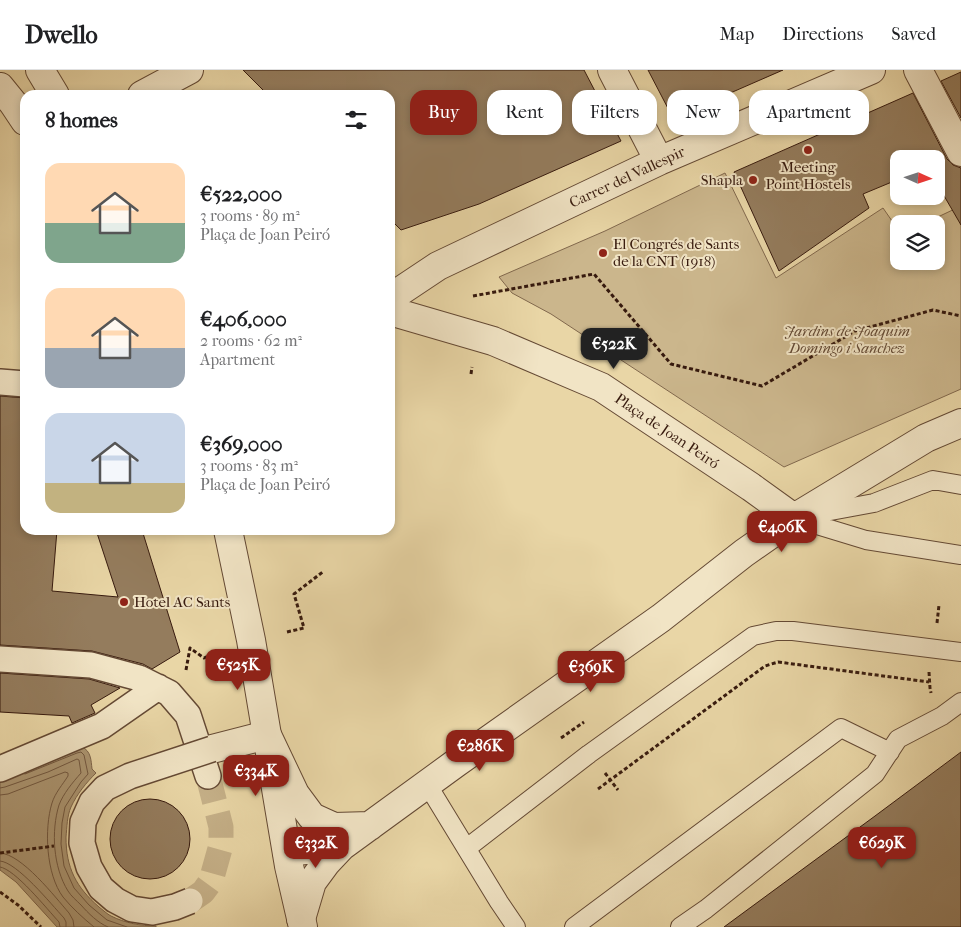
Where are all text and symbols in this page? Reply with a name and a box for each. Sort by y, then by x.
text: Dwello [25,21,98,49]
text: Map [720,24,754,45]
text: Directions [782,24,863,45]
text: Saved [891,24,936,45]
chip: Buy [410,90,477,135]
chip: Rent [487,90,562,135]
chip: Filters [572,90,657,135]
chip: New [667,90,739,135]
chip: Apartment [749,90,869,135]
icon: filters [342,106,370,134]
text: 8 homes [45,108,118,132]
street label: Carrer del Vallespir [566,142,688,212]
marker: Meeting Point Hostels [802,144,814,156]
north arrow [890,150,945,205]
map controls [890,150,945,270]
place label: Meeting Point Hostels [765,158,851,193]
place label: Shapla [701,171,744,189]
marker: Shapla [747,174,759,186]
text: €522,000 [200,182,282,206]
icon: home [85,183,145,243]
text: 3 rooms · 89 m² [200,206,300,225]
button: layers [890,215,945,270]
text: Plaça de Joan Peiró [200,225,330,244]
place label: El Congrés de Sants de la CNT (1918) [613,235,740,270]
marker: El Congrés de Sants de la CNT (1918) [597,247,609,259]
text: €406,000 [200,307,287,331]
icon: home [85,308,145,368]
park label: Jardins de Joaquim Domingo i Sanchez [784,322,910,357]
pin: €522K [579,328,649,370]
text: 2 rooms · 62 m² [200,331,302,350]
text: €522K [592,334,636,353]
text: Apartment [200,350,275,369]
street label: Plaça de Joan Peiró [611,389,723,473]
text: €369,000 [200,432,283,456]
icon: home [85,433,145,493]
text: 3 rooms · 83 m² [200,456,298,475]
text: Plaça de Joan Peiró [200,475,330,494]
pin: €406K [747,510,817,553]
text: €406K [758,517,806,536]
place label: Hotel AC Sants [134,593,231,611]
marker: Hotel AC Sants [118,596,130,608]
pin: €525K [203,648,273,691]
pin: €369K [556,650,626,693]
text: €525K [216,655,260,674]
text: €369K [569,657,613,676]
pin: €286K [445,730,515,772]
text: €286K [457,736,503,755]
pin: €334K [221,754,291,797]
text: €334K [234,761,278,780]
pin: €332K [281,826,351,869]
pin: €629K [847,826,917,869]
text: €332K [295,833,337,852]
text: €629K [859,833,905,852]

